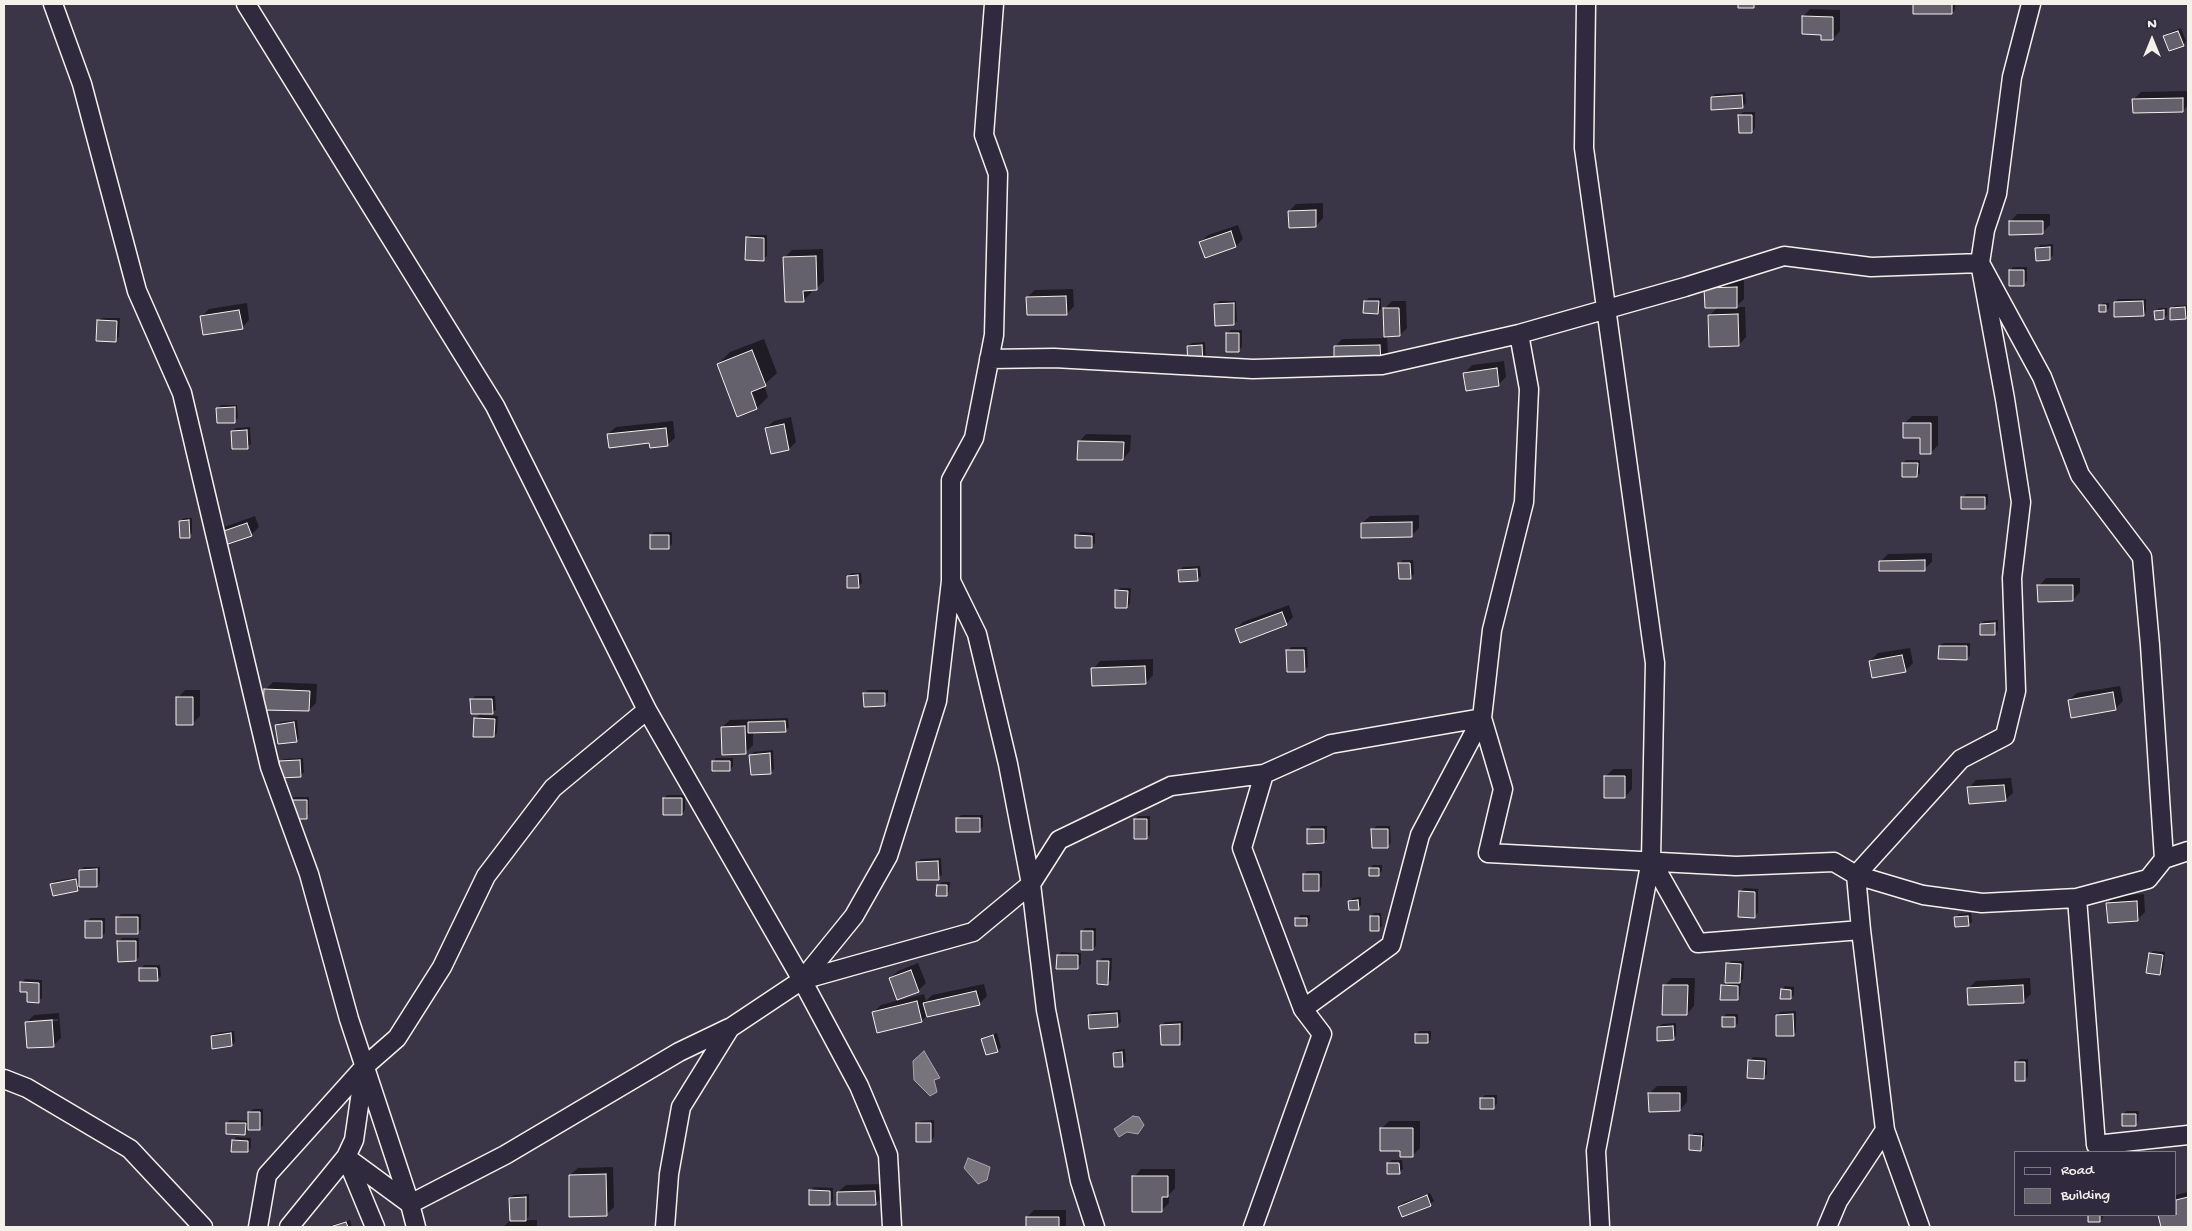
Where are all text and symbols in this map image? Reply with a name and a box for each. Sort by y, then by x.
north arrow [2127,15,2177,65]
text: N [2147,16,2157,33]
legend [2014,1151,2177,1216]
text: Road [2061,1162,2094,1180]
text: Building [2061,1187,2110,1205]

